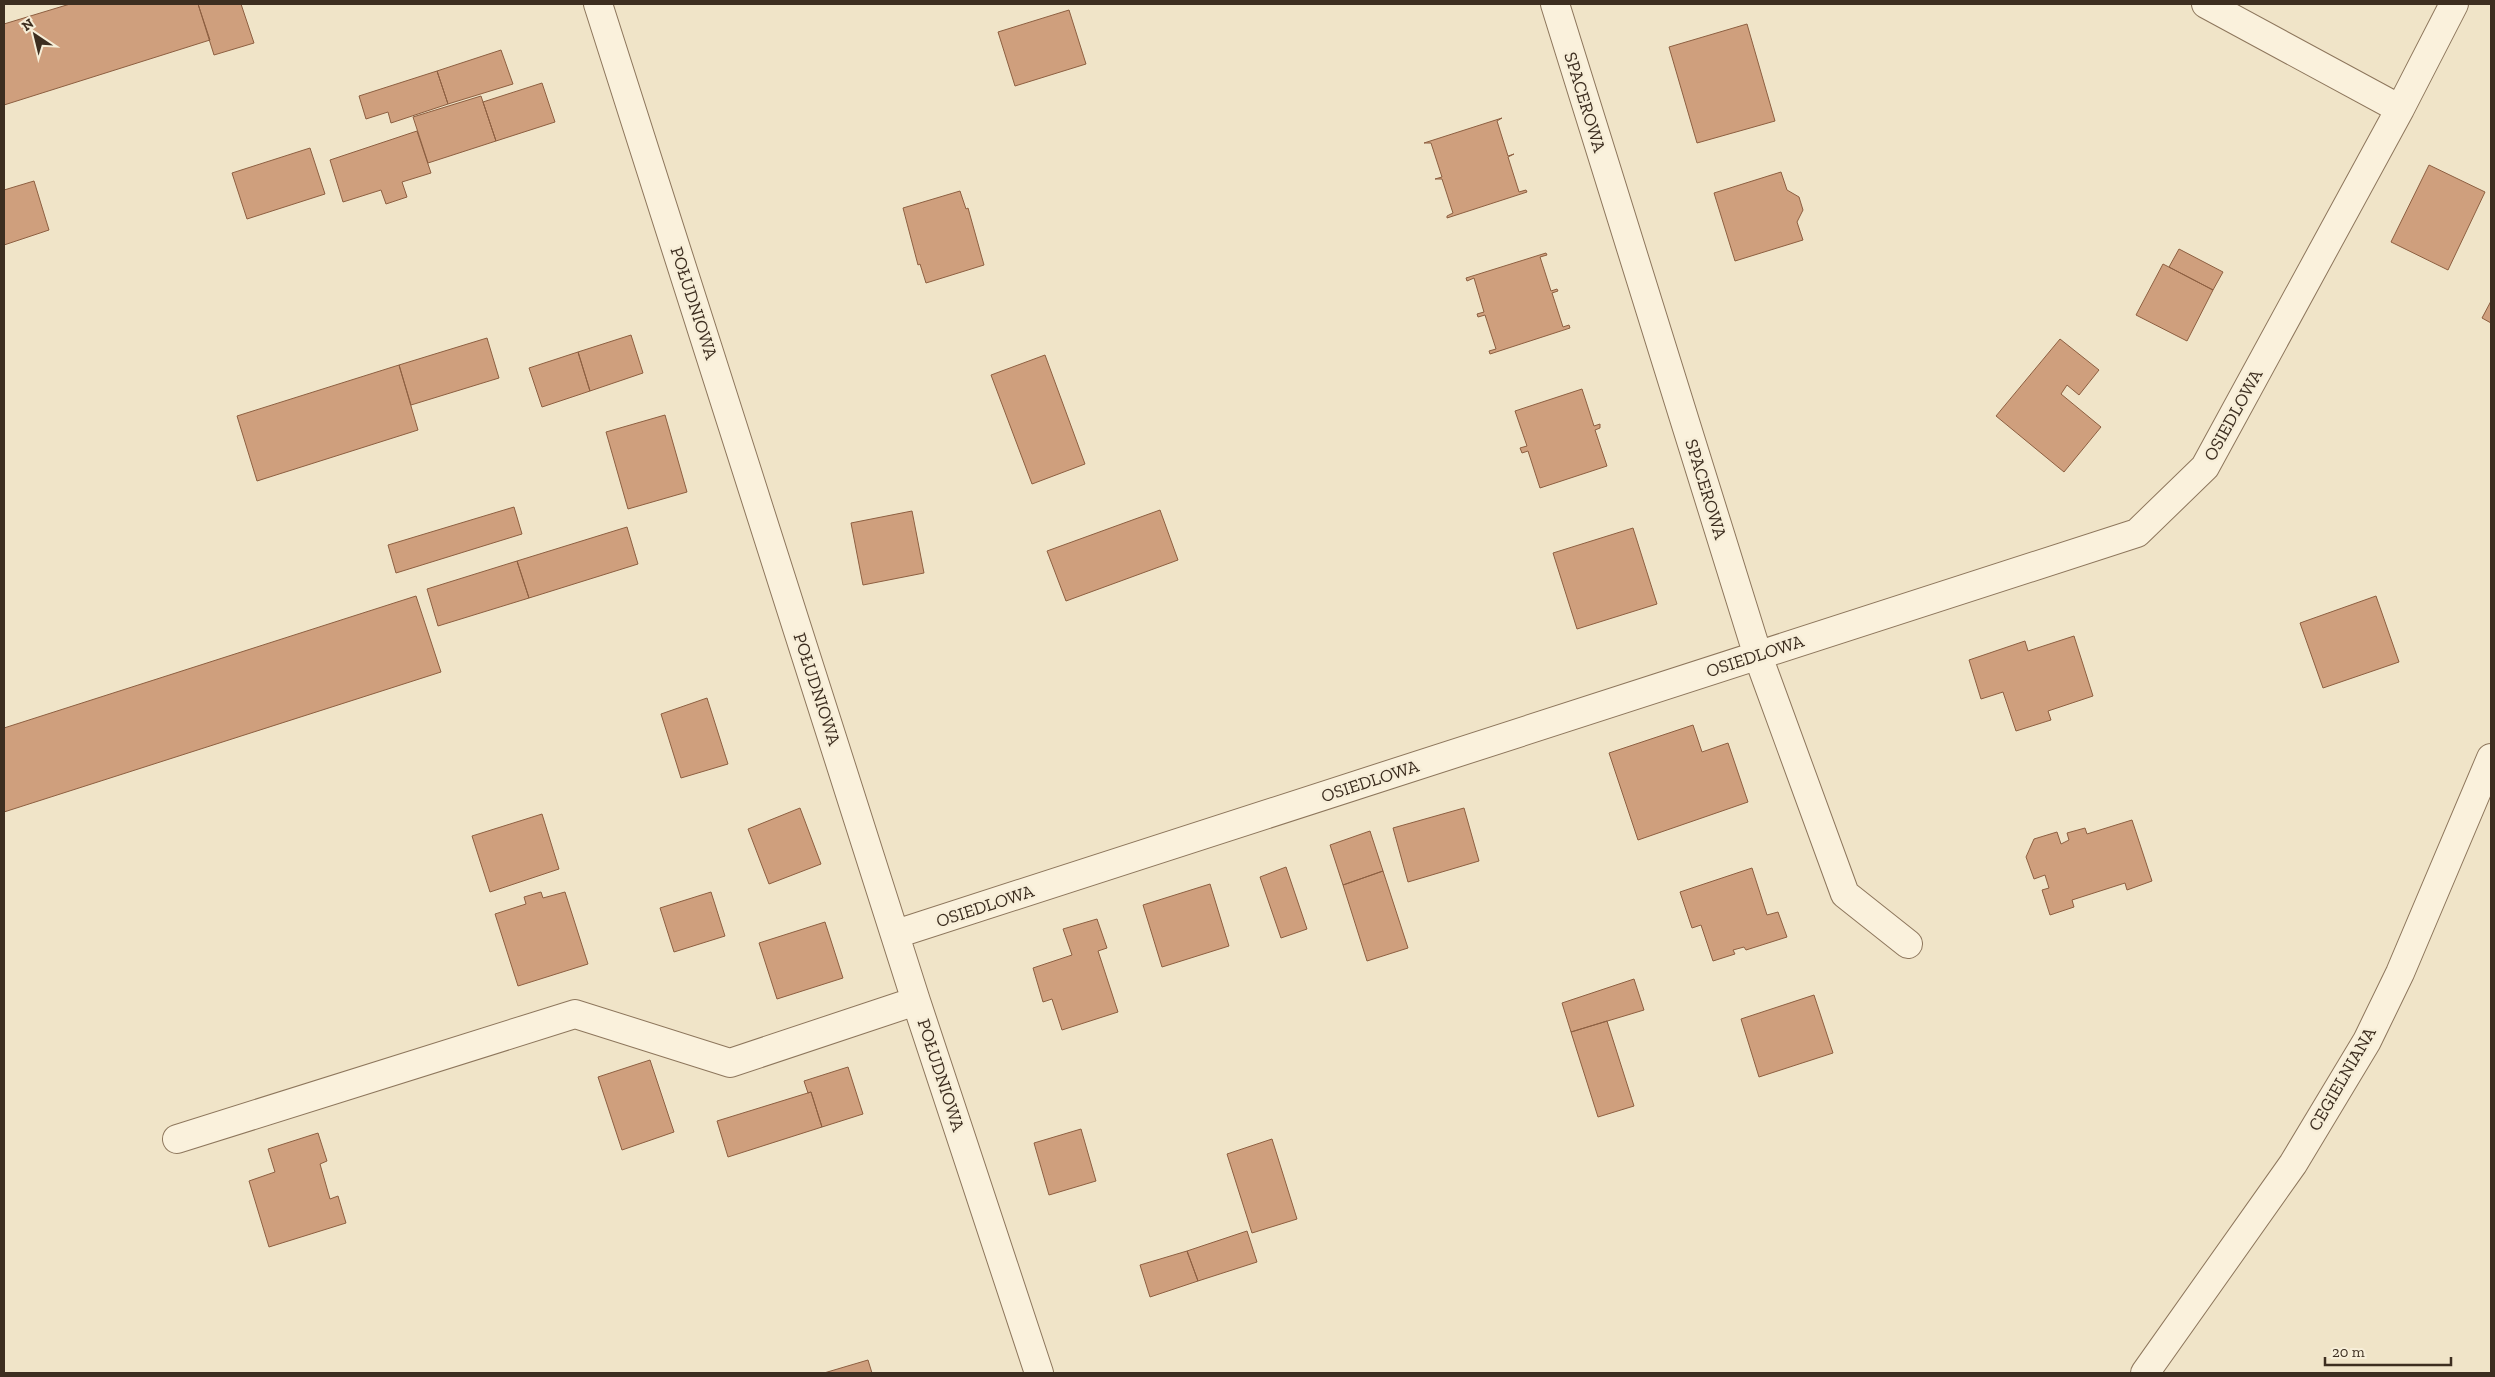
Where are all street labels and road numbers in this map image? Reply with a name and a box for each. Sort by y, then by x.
street label: SPACEROWA [1559,49,1611,155]
street label: POŁUDNIOWA [665,244,723,362]
street label: OSIEDLOWA [2199,365,2267,465]
street label: SPACEROWA [1680,436,1732,542]
street label: POŁUDNIOWA [788,630,846,748]
street label: OSIEDLOWA [1703,630,1807,682]
street label: OSIEDLOWA [1318,755,1422,807]
street label: OSIEDLOWA [933,880,1037,932]
street label: POŁUDNIOWA [912,1016,970,1134]
street label: CEGIELNIANA [2303,1023,2381,1135]

